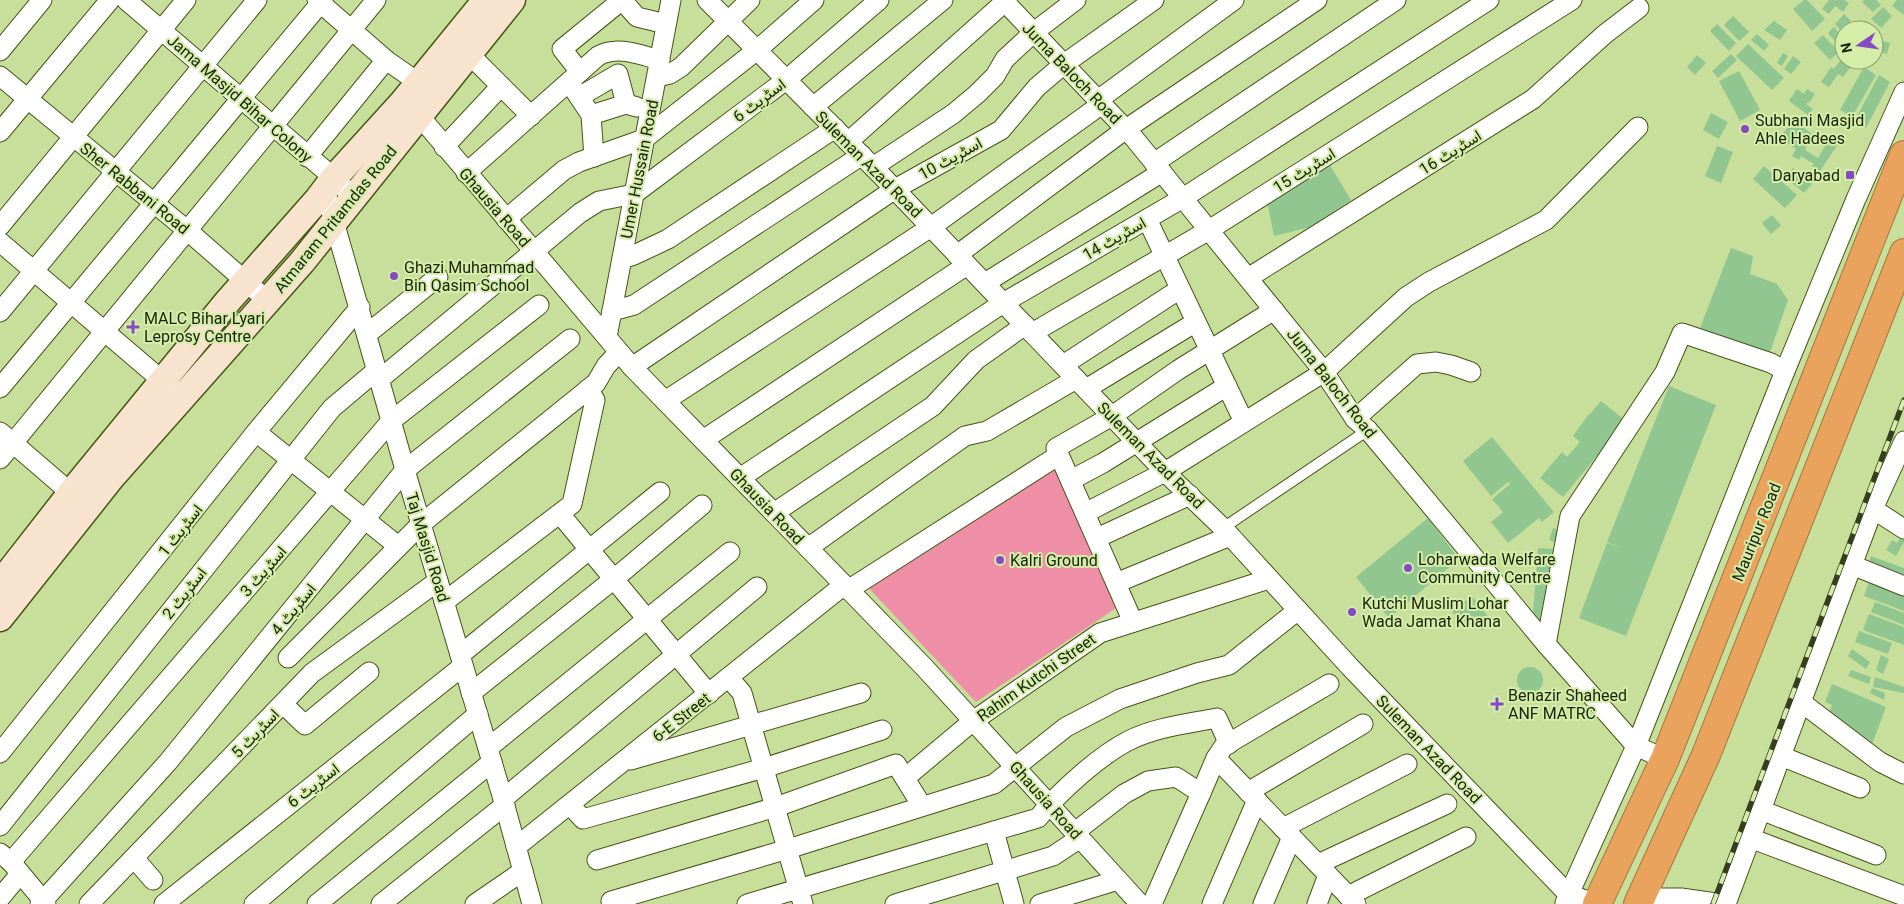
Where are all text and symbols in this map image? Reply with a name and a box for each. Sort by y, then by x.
street label: Juma Baloch Road [1018,19,1125,128]
north arrow [1834,20,1884,70]
street label: Jama Masjid Bihar Colony [163,30,316,167]
text: N [1837,41,1855,55]
street label: اسٹریٹ 6 [729,75,790,127]
street label: Umer Hussain Road [617,98,662,240]
street label: Suleman Azad Road [811,107,926,222]
place label: Subhani Masjid Ahle Hadees [1755,111,1864,148]
marker: Subhani Masjid Ahle Hadees [1739,123,1751,135]
street label: اسٹریٹ 16 [1416,126,1485,180]
street label: اسٹریٹ 10 [915,133,986,185]
street label: Sher Rabbani Road [76,139,193,238]
street label: Atmaram Pritamdas Road [270,142,401,297]
street label: اسٹریٹ 15 [1270,144,1339,198]
street label: Ghausia Road [455,164,534,251]
place label: Daryabad [1772,166,1840,185]
marker: Daryabad [1844,169,1856,181]
street label: اسٹریٹ 14 [1079,213,1150,265]
place label: Ghazi Muhammad Bin Qasim School [404,258,534,295]
marker: Ghazi Muhammad Bin Qasim School [388,270,400,282]
place label: MALC Bihar Lyari Leprosy Centre [144,309,265,346]
marker: MALC Bihar Lyari Leprosy Centre [126,320,140,334]
street label: Juma Baloch Road [1283,325,1380,442]
street label: Suleman Azad Road [1093,398,1208,513]
street label: Ghausia Road [726,464,808,548]
street label: Mauripur Road [1728,480,1785,584]
street label: Taj Masjid Road [402,490,453,604]
street label: اسٹریٹ 1 [154,501,207,561]
street label: اسٹریٹ 3 [236,542,291,601]
place label: Loharwada Welfare Community Centre [1418,550,1556,587]
place label: Kalri Ground [1010,551,1098,570]
marker: Kalri Ground [994,554,1006,566]
marker: Loharwada Welfare Community Centre [1402,562,1414,574]
street label: اسٹریٹ 2 [158,564,211,624]
street label: اسٹریٹ 4 [267,580,321,640]
place label: Kutchi Muslim Lohar Wada Jamat Khana [1362,594,1509,631]
marker: Kutchi Muslim Lohar Wada Jamat Khana [1346,606,1358,618]
street label: Rahim Kutchi Street [973,629,1099,725]
place label: Benazir Shaheed ANF MATRC [1508,686,1627,723]
street label: 6-E Street [648,689,714,746]
street label: Suleman Azad Road [1372,691,1485,807]
marker: Benazir Shaheed ANF MATRC [1490,697,1504,711]
street label: اسٹریٹ 5 [227,705,284,762]
street label: Ghausia Road [1006,757,1086,843]
street label: اسٹریٹ 6 [284,759,344,812]

